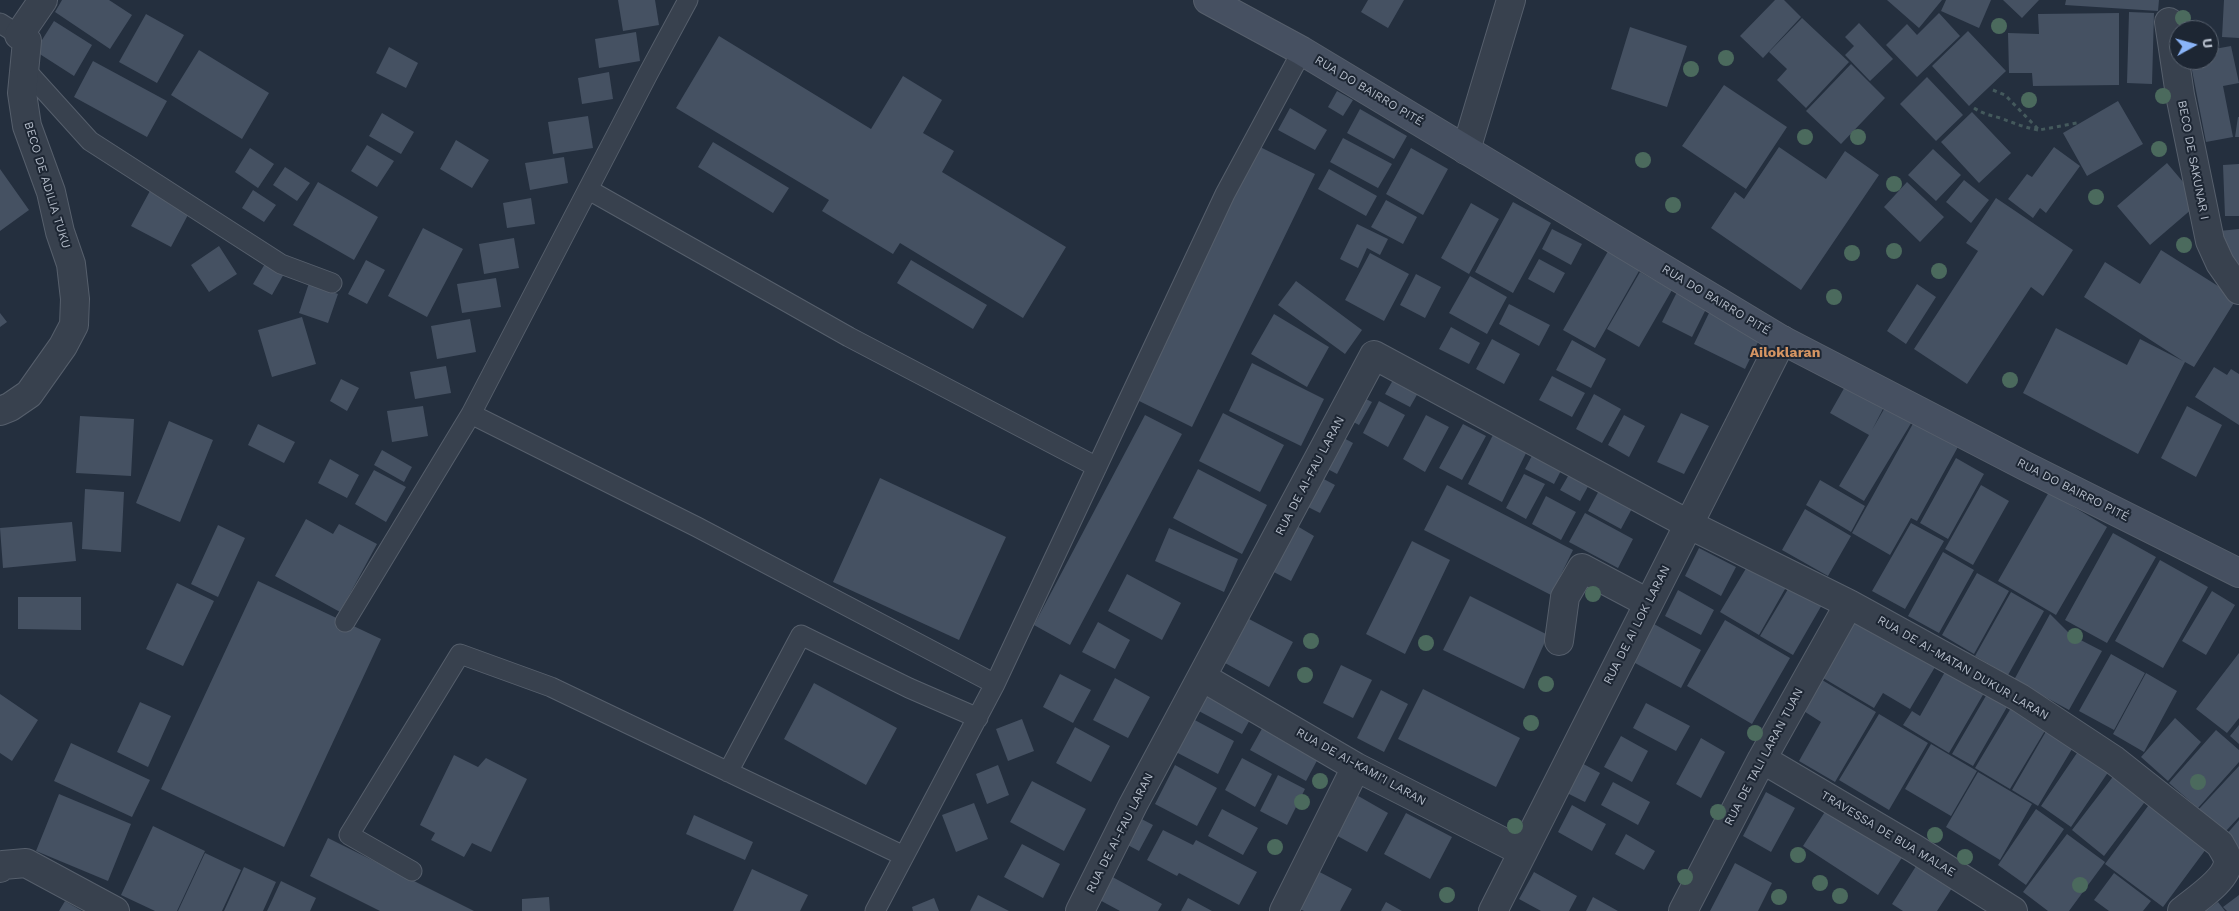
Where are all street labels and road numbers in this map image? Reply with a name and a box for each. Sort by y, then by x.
street label: RUA DO BAIRRO PITÉ [1312,53,1426,129]
street label: BECO DE SAKUNAR I [2174,99,2212,221]
street label: BECO DE ADILIA TUKU [21,120,73,250]
street label: RUA DO BAIRRO PITÉ [1659,262,1773,338]
street label: RUA DE AI-FAU LARAN [1272,414,1348,538]
street label: RUA DO BAIRRO PITÉ [2015,455,2131,525]
street label: RUA DE AI LOK LARAN [1601,563,1673,687]
street label: RUA DE AI-MATAN DUKUR LARAN [1875,613,2051,723]
street label: RUA DE TALI LARAN TUAN [1722,686,1806,828]
street label: RUA DE AI-KAMI’I LARAN [1294,725,1428,809]
street label: RUA DE AI-FAU LARAN [1083,771,1157,895]
street label: TRAVESSA DE BUA MALAE [1818,788,1958,880]

